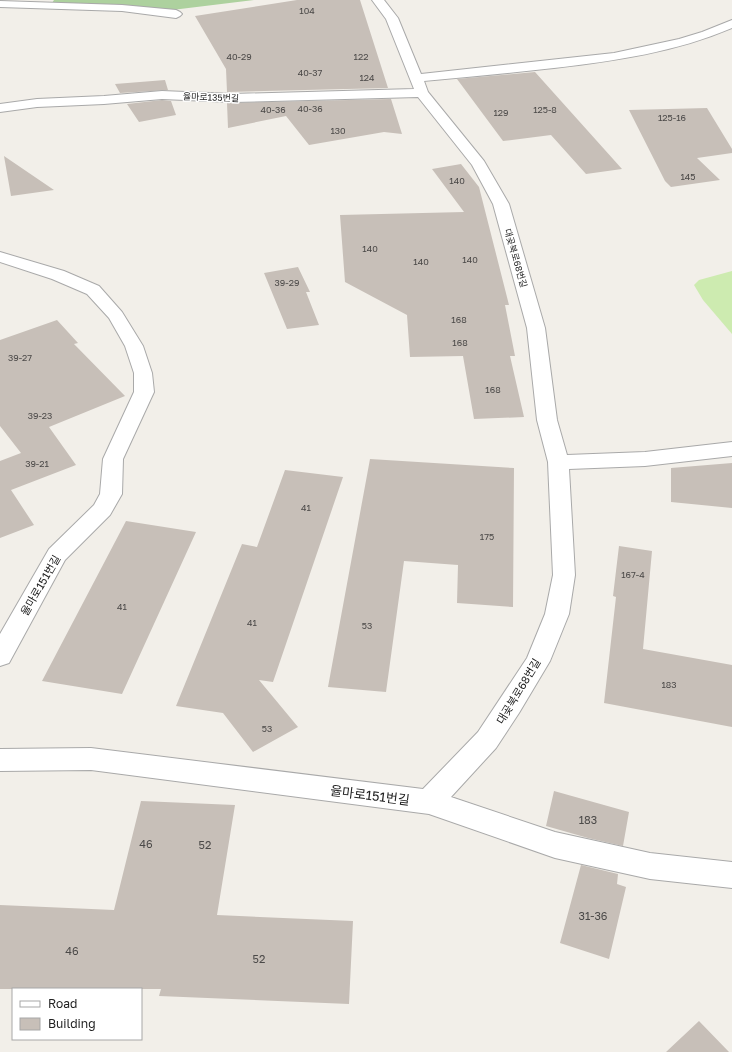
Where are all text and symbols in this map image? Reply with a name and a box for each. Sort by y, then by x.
house number: 104 [299,5,315,16]
house number: 40-29 [226,51,252,62]
house number: 122 [354,51,368,62]
house number: 40-37 [298,67,322,78]
house number: 124 [359,72,375,83]
street label: 율마로135번길 [183,91,239,103]
house number: 40-36 [297,103,323,114]
house number: 40-36 [260,104,286,115]
house number: 125-8 [533,104,557,115]
house number: 129 [493,107,509,118]
house number: 125-16 [658,112,686,123]
house number: 130 [330,125,346,136]
house number: 145 [680,171,696,182]
house number: 140 [449,175,465,186]
street label: 대곶북로68번길 [502,227,530,289]
house number: 140 [362,243,378,254]
house number: 140 [462,254,478,265]
house number: 140 [413,256,429,267]
house number: 39-29 [275,277,299,288]
house number: 168 [451,314,467,325]
house number: 168 [452,337,468,348]
house number: 39-27 [8,352,32,363]
house number: 168 [485,384,501,395]
house number: 39-23 [28,410,52,421]
house number: 39-21 [25,458,49,469]
house number: 41 [301,502,312,513]
house number: 175 [480,531,494,542]
street label: 율마로151번길 [17,552,63,618]
house number: 167-4 [621,569,645,580]
house number: 41 [117,601,128,612]
house number: 41 [247,617,258,628]
house number: 53 [362,620,372,631]
street label: 대곶북로68번길 [493,656,543,726]
house number: 183 [661,679,677,690]
house number: 53 [262,723,272,734]
street label: 율마로151번길 [329,782,411,808]
house number: 183 [579,813,597,826]
house number: 46 [139,837,153,850]
house number: 52 [199,838,211,851]
house number: 31-36 [578,909,608,922]
house number: 46 [65,944,79,957]
house number: 52 [253,952,265,965]
legend [12,988,142,1040]
text: Road [48,996,77,1011]
text: Building [48,1016,96,1031]

